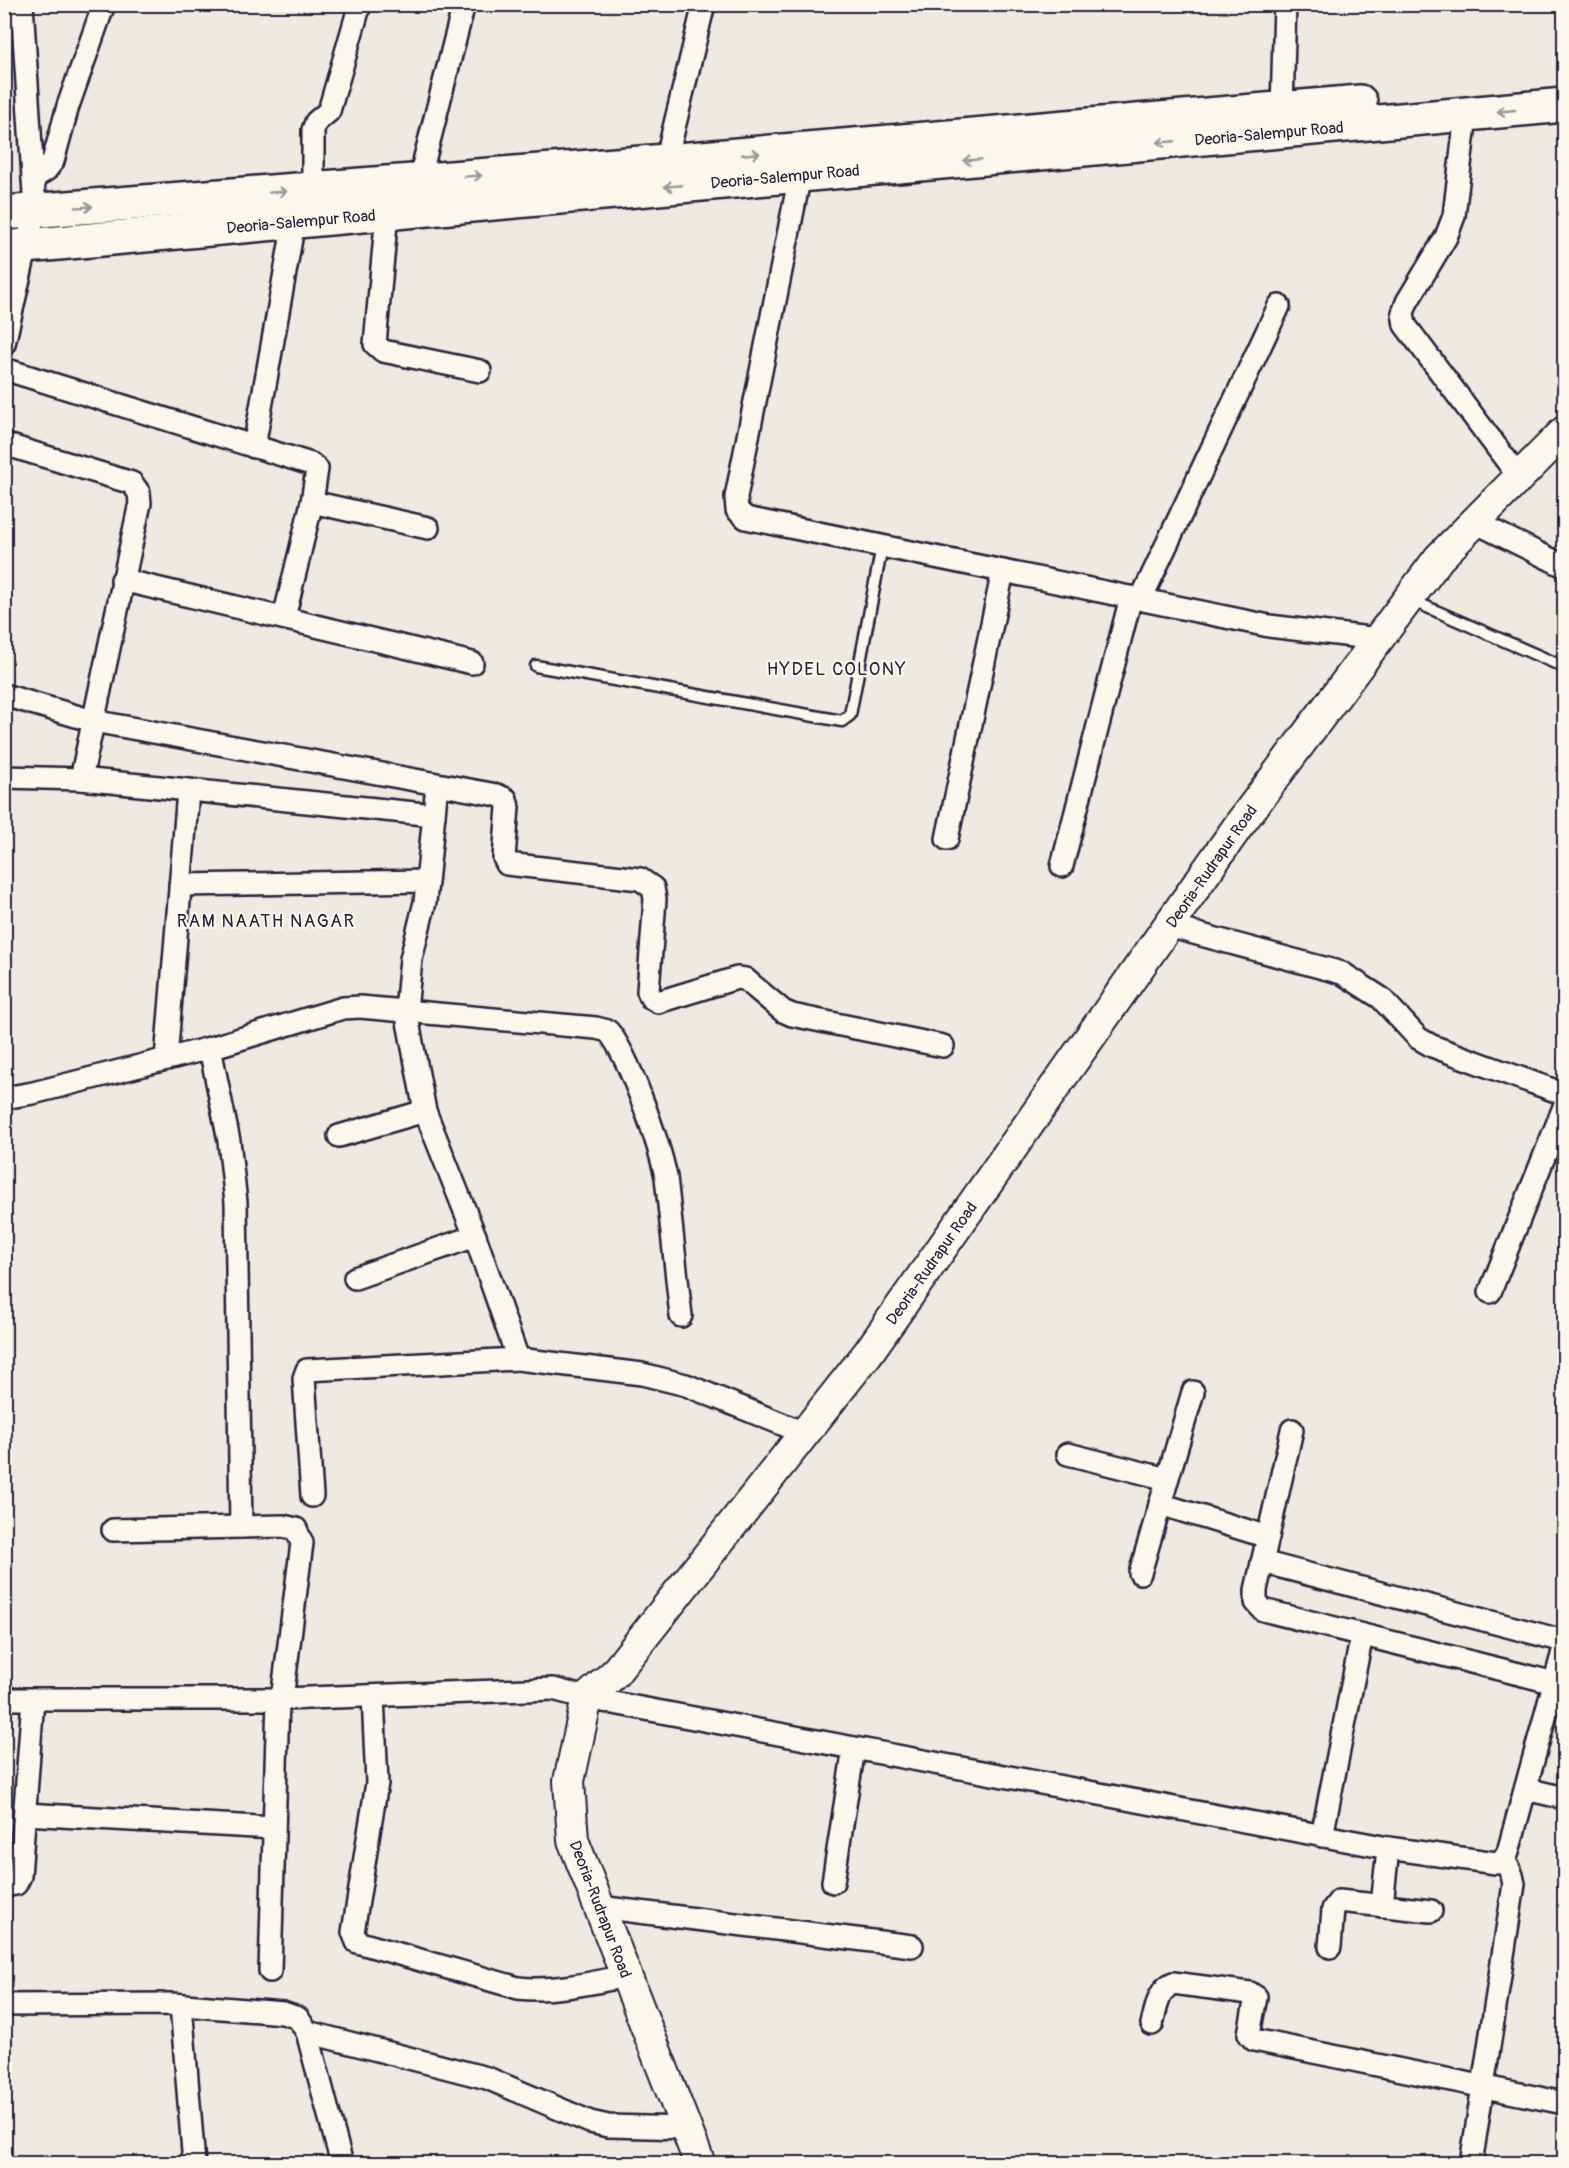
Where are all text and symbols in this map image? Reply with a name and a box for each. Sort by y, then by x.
one-way arrow [1497,106,1517,117]
street label: Deoria-Salempur Road [1194,118,1345,150]
one-way arrow [1156,137,1176,148]
one-way arrow [740,148,760,159]
one-way arrow [962,155,982,166]
street label: Deoria-Salempur Road [710,161,861,193]
one-way arrow [462,171,482,182]
one-way arrow [663,181,683,192]
one-way arrow [268,186,288,197]
one-way arrow [73,201,93,212]
street label: Deoria-Salempur Road [226,206,377,238]
district label: HYDEL COLONY [767,658,907,681]
street label: Deoria-Rudrapur Road [1162,801,1262,932]
district label: RAM NAATH NAGAR [177,910,355,933]
street label: Deoria-Rudrapur Road [882,1198,982,1329]
street label: Deoria-Rudrapur Road [565,1838,635,1981]

